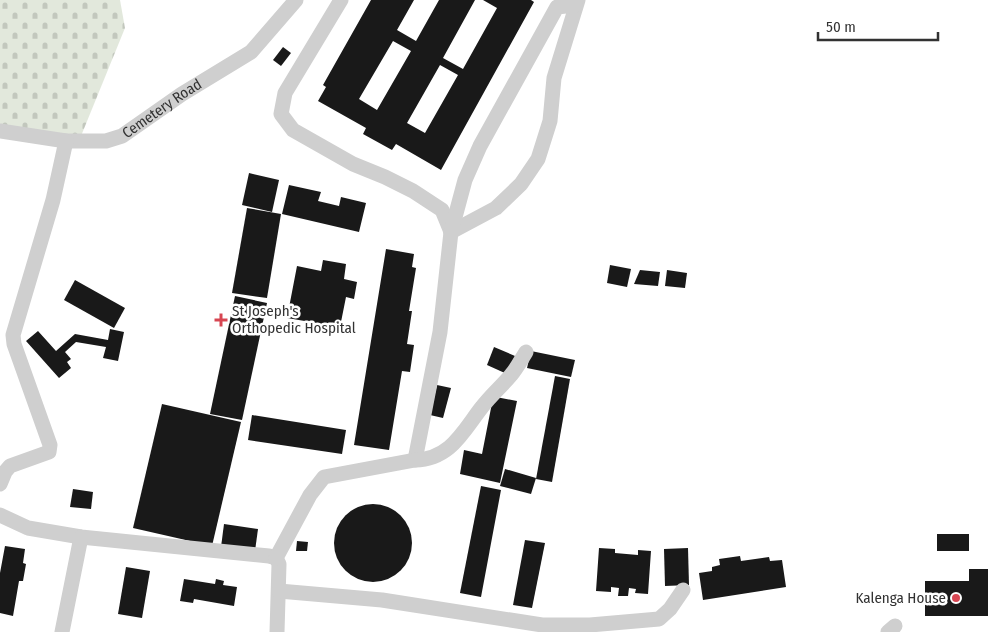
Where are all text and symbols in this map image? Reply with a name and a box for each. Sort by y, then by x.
scale bar [818,10,938,42]
text: 50 m [826,18,856,36]
street label: Cemetery Road [119,75,205,142]
place label: St Joseph's Orthopedic Hospital [232,302,356,337]
marker: St Joseph's Orthopedic Hospital [214,313,228,327]
place label: Kalenga House [855,589,946,607]
marker: Kalenga House [950,592,962,604]

